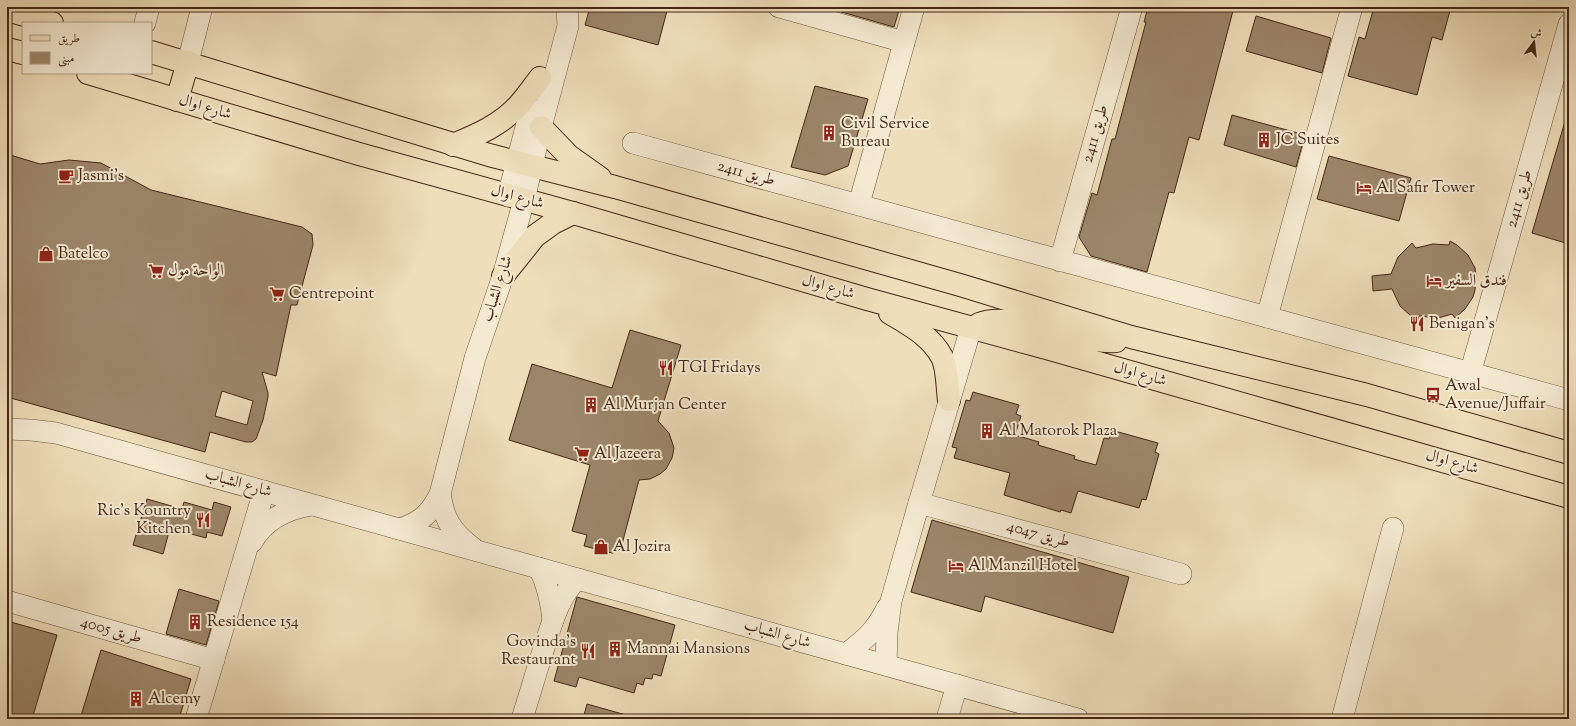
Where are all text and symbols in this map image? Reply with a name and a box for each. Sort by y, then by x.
legend [22,22,152,74]
north arrow [1514,22,1554,62]
text: ش [1529,24,1544,42]
text: طريق [58,30,80,48]
text: مبنى [58,50,74,68]
street label: شارع اوال [176,89,234,127]
street label: طريق 2411 [1077,102,1115,166]
place label: Civil Service Bureau [841,113,929,154]
building icon: Civil Service Bureau [820,124,838,142]
place label: JC Suites [1275,129,1339,152]
building icon: JC Suites [1255,131,1273,149]
street label: طريق 2411 [714,155,778,193]
place label: Jasmi's [77,165,124,188]
cafe icon: Jasmi's [57,167,75,185]
street label: طريق 2411 [1501,167,1539,231]
place label: Al Safir Tower [1376,177,1475,200]
hotel icon: Al Safir Tower [1355,179,1373,197]
street label: شارع اوال [488,180,546,216]
place label: Batelco [58,243,109,266]
shop icon: Batelco [37,245,55,263]
street label: شارع الشباب [476,253,520,325]
place label: الواحة مول [168,260,224,283]
supermarket icon: الواحة مول [147,262,165,280]
street label: شارع اوال [799,269,857,307]
place label: فندق السفير [1444,270,1507,293]
hotel icon: فندق السفير [1425,272,1443,290]
place label: Centrepoint [289,283,374,306]
supermarket icon: Centrepoint [268,285,286,303]
place label: Benigan's [1429,313,1495,336]
restaurant icon: Benigan's [1408,315,1426,333]
street label: شارع اوال [1111,356,1169,394]
place label: TGI Fridays [678,357,761,380]
restaurant icon: TGI Fridays [657,359,675,377]
place label: Awal Avenue/Juffair [1445,375,1546,416]
bus stop icon: Awal Avenue/Juffair [1424,386,1442,404]
place label: Al Murjan Center [603,394,726,417]
building icon: Al Murjan Center [582,396,600,414]
place label: Al Matorok Plaza [999,420,1118,443]
building icon: Al Matorok Plaza [978,422,996,440]
place label: Al Jazeera [594,443,662,466]
street label: شارع اوال [1423,444,1481,482]
supermarket icon: Al Jazeera [573,445,591,463]
street label: شارع الشباب [202,463,274,505]
place label: Ric's Kountry Kitchen [97,500,192,541]
restaurant icon: Ric's Kountry Kitchen [194,511,212,529]
street label: طريق 4047 [1004,516,1072,554]
place label: Al Jozira [613,536,672,559]
shop icon: Al Jozira [592,538,610,556]
place label: Al Manzil Hotel [968,555,1078,578]
hotel icon: Al Manzil Hotel [947,557,965,575]
street label: طريق 4005 [78,611,144,651]
place label: Residence 154 [207,611,299,634]
building icon: Residence 154 [186,613,204,631]
street label: شارع الشباب [741,614,813,656]
place label: Govinda's Restaurant [501,631,577,672]
place label: Mannai Mansions [627,638,750,661]
building icon: Mannai Mansions [606,640,624,658]
restaurant icon: Govinda's Restaurant [579,642,597,660]
place label: Alcemy [148,688,201,711]
building icon: Alcemy [127,690,145,708]

